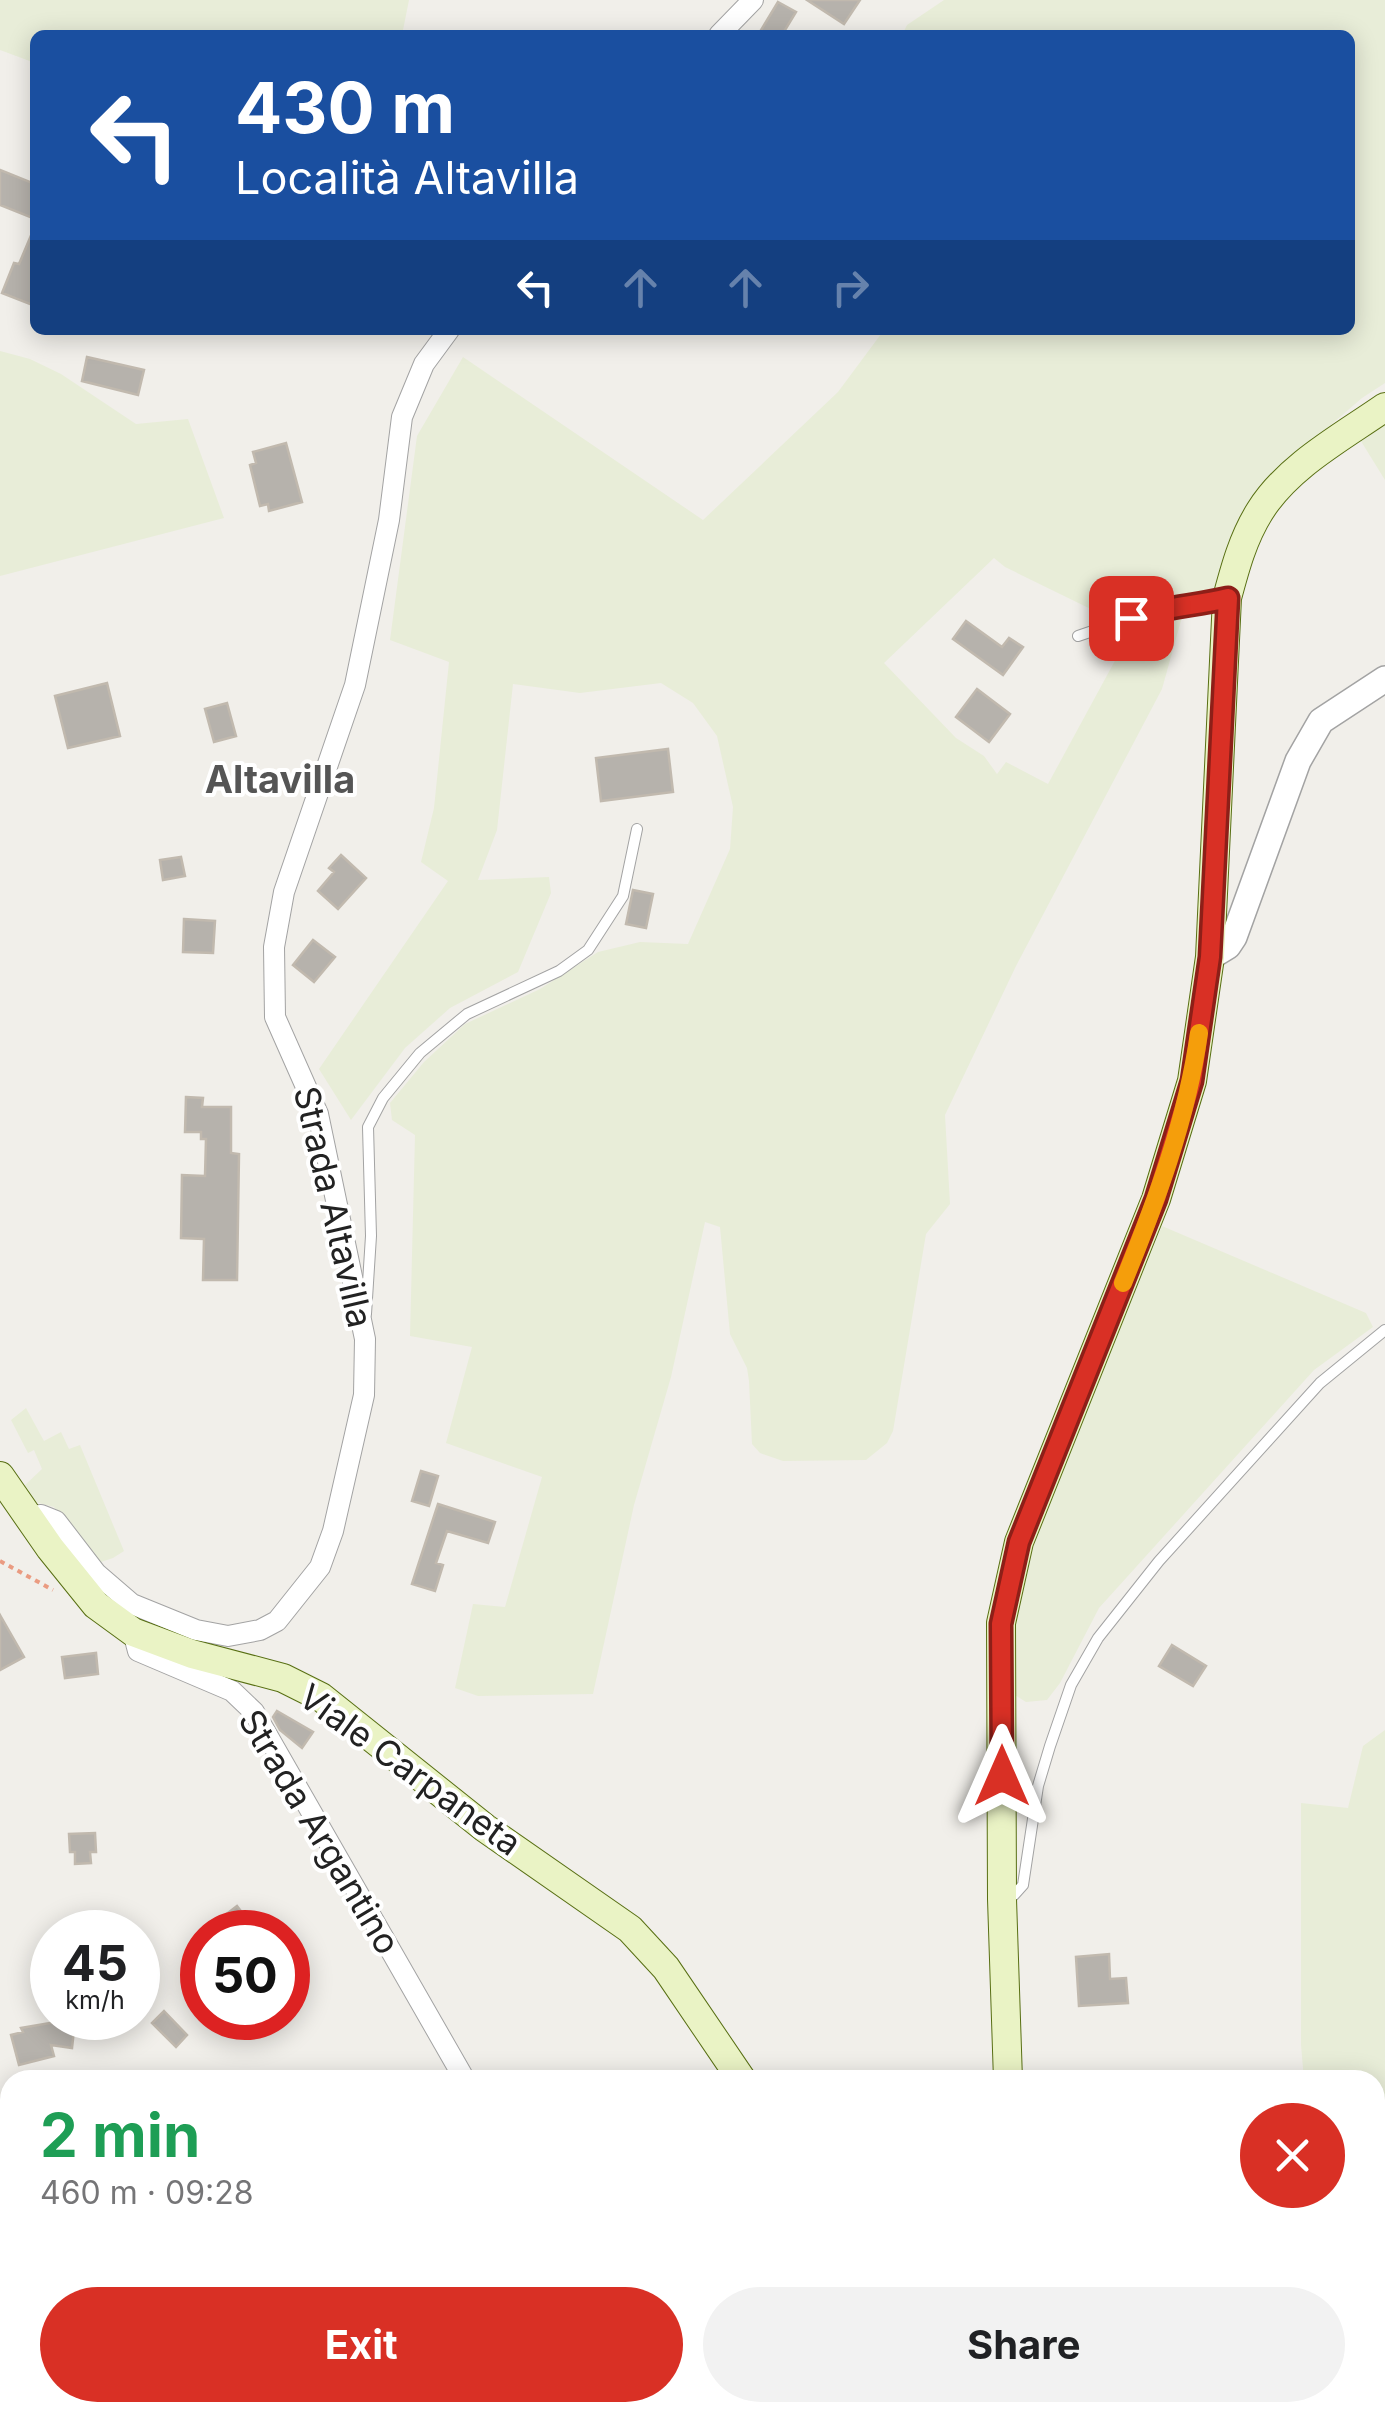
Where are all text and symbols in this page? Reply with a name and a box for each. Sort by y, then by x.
text: 430 m [235,65,455,150]
icon: left [70,70,200,200]
text: Località Altavilla [235,150,579,205]
icon: left [508,260,563,315]
icon: ahead [613,260,668,315]
icon: ahead [718,260,773,315]
icon: right [823,260,878,315]
pin [1089,576,1174,661]
icon: arrive [1104,591,1159,646]
district label: Altavilla [205,756,355,802]
street label: Strada Altavilla [286,1082,382,1332]
street label: Viale Carpaneta [292,1675,530,1864]
street label: Strada Argantino [230,1702,409,1961]
position arrow [950,1724,1054,1828]
speed limit sign: 50 [180,1910,310,2040]
text: 45 [62,1933,128,1993]
text: km/h [65,1985,125,2015]
text: 2 min [40,2099,200,2171]
button: close [1240,2103,1345,2208]
text: 460 m · 09:28 [40,2173,254,2212]
button: Exit [40,2287,683,2402]
button: Share [703,2287,1345,2402]

